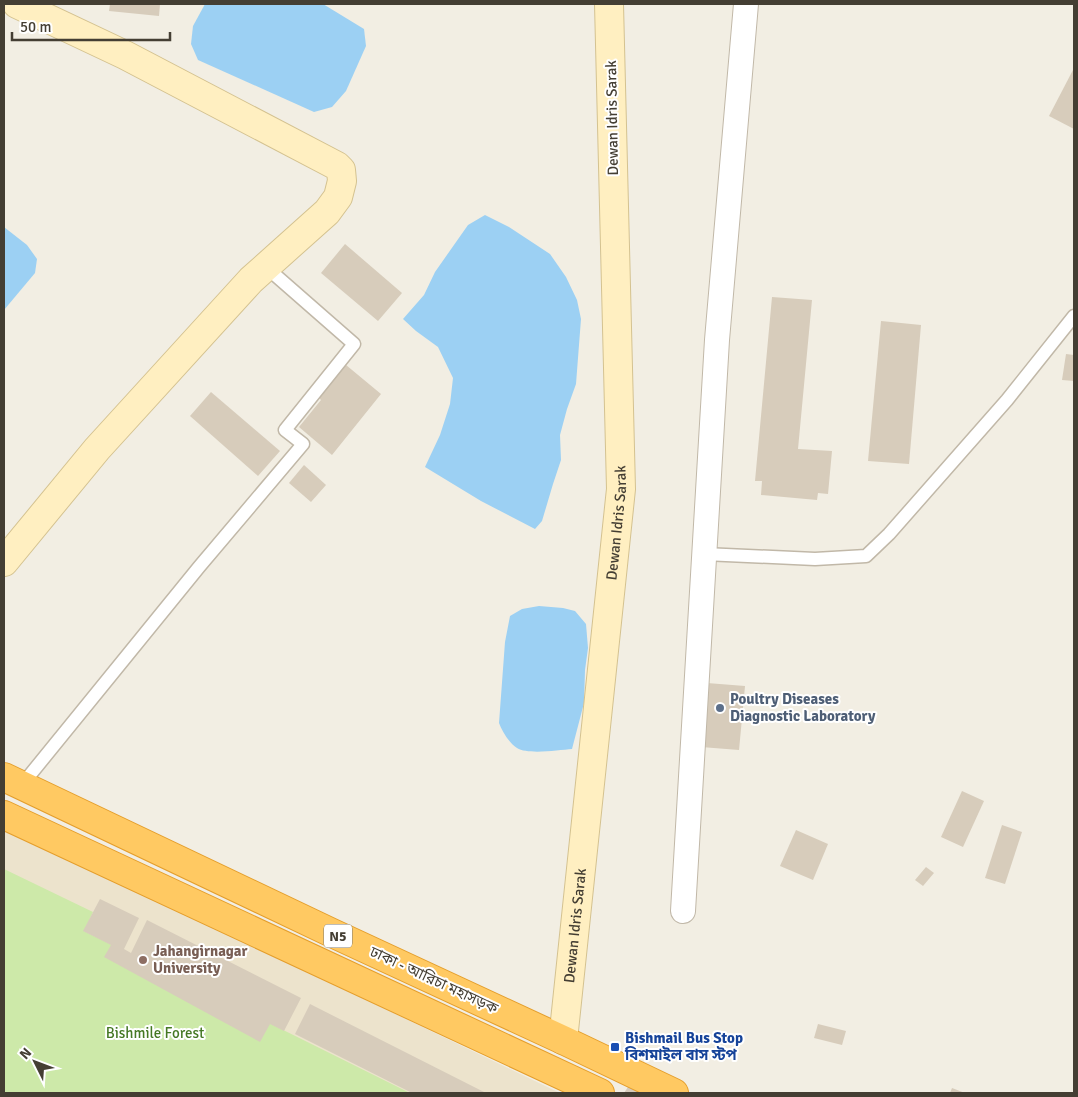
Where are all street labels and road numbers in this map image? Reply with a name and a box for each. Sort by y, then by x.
street label: Dewan Idris Sarak [602,60,622,176]
street label: Dewan Idris Sarak [602,465,630,581]
street label: Dewan Idris Sarak [560,867,590,984]
road number: N5 [324,924,352,948]
street label: ঢাকা - আরিচা মহাসড়ক [366,942,502,1018]

